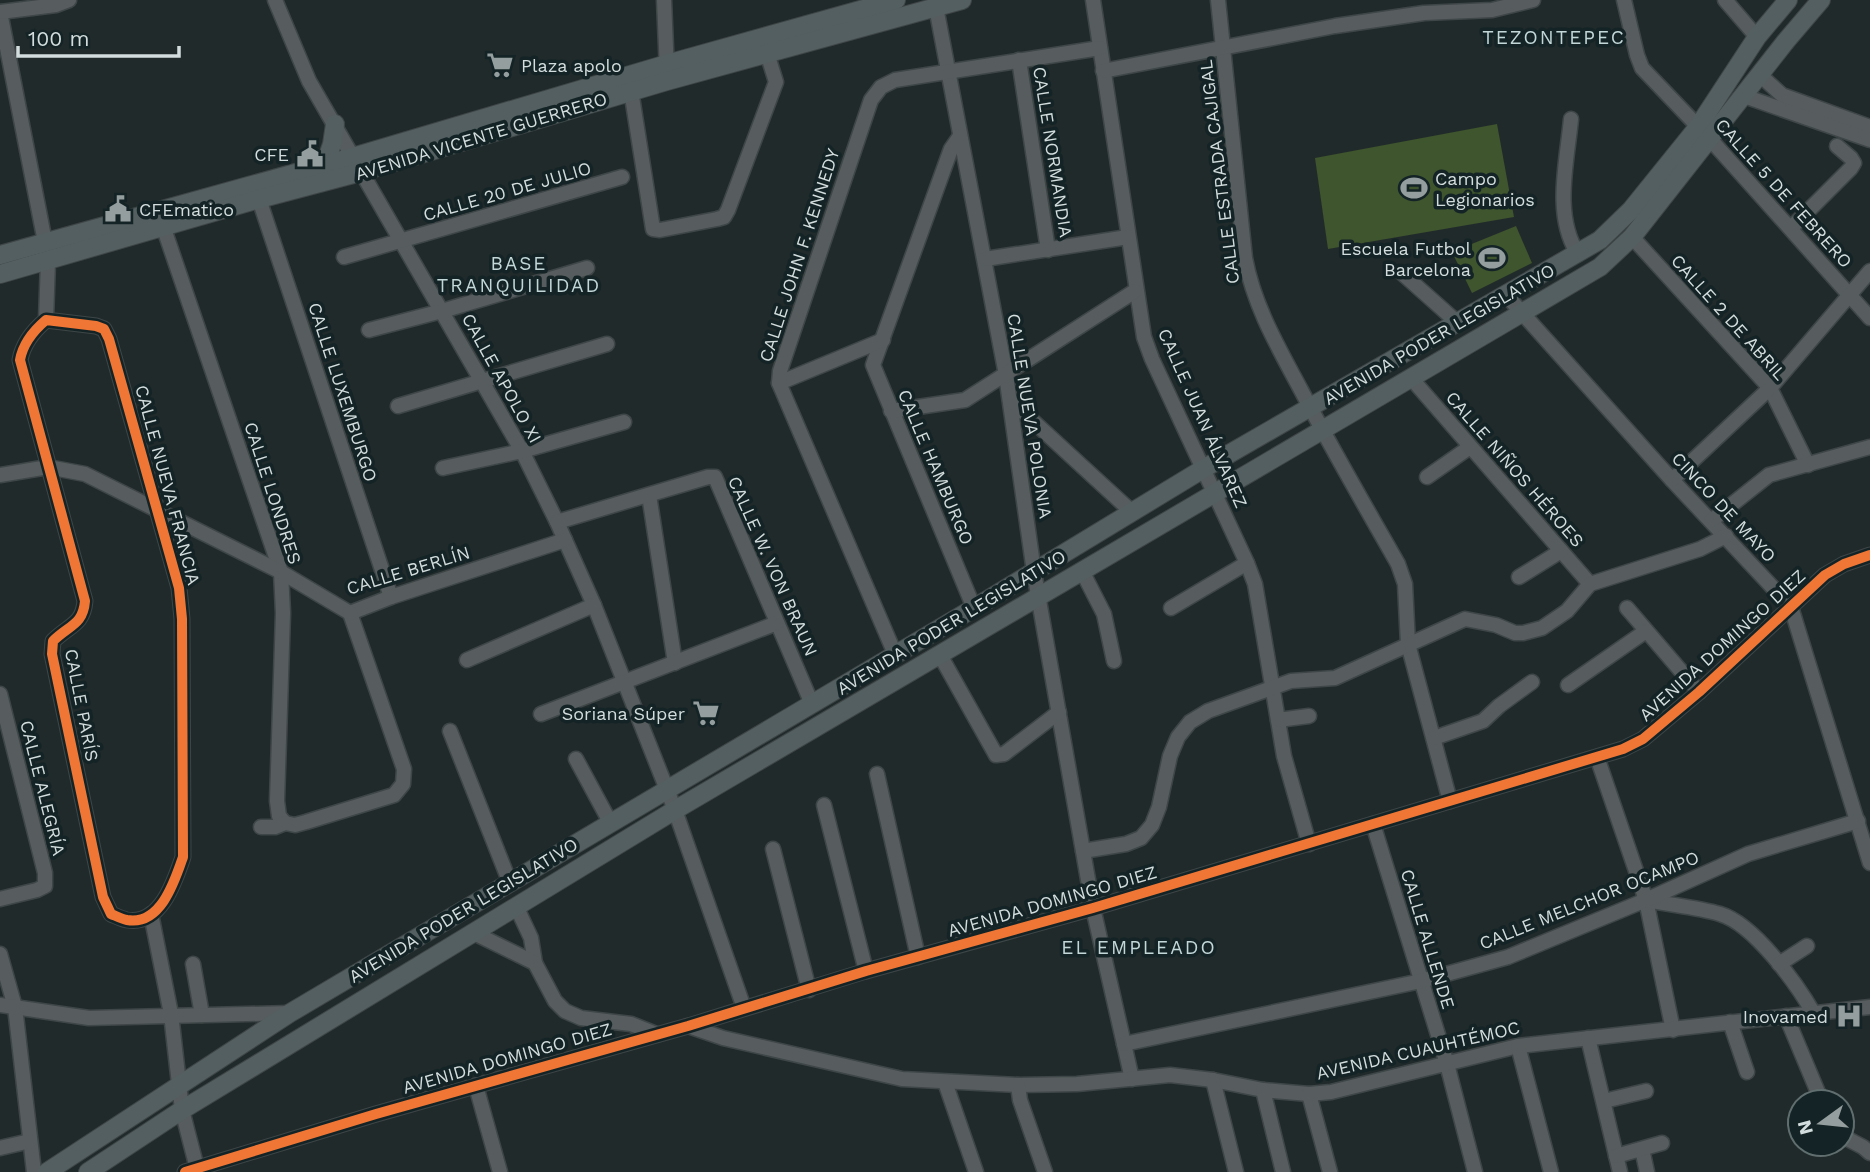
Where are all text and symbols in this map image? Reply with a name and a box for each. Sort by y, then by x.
scale bar [18,14,178,58]
text: 100 m [28,26,90,51]
district label: TEZONTEPEC [1482,26,1626,49]
supermarket icon: Plaza apolo [485,50,515,80]
place label: Plaza apolo [521,55,622,76]
street label: CALLE ESTRADA CAJIGAL [1195,58,1243,285]
street label: CALLE NORMANDIA [1029,65,1077,239]
street label: AVENIDA VICENTE GUERRERO [353,88,609,184]
street label: CALLE 5 DE FEBRERO [1711,114,1857,272]
public building icon: CFE [295,139,325,169]
place label: CFE [254,144,289,165]
street label: CALLE JOHN F. KENNEDY [755,145,844,364]
street label: CALLE 20 DE JULIO [421,157,593,225]
place label: Campo Legionarios [1435,168,1535,210]
sports icon: Campo Legionarios [1399,173,1429,203]
public building icon: CFEmatico [103,194,133,224]
place label: CFEmatico [139,199,234,220]
place label: Escuela Futbol Barcelona [1341,238,1471,280]
sports icon: Escuela Futbol Barcelona [1477,243,1507,273]
street label: CALLE 2 DE ABRIL [1667,250,1791,384]
district label: BASE TRANQUILIDAD [437,252,601,297]
street label: AVENIDA PODER LEGISLATIVO [1320,259,1558,409]
street label: CALLE LUXEMBURGO [304,300,382,484]
street label: CALLE APOLO XI [458,310,546,446]
street label: CALLE NUEVA POLONIA [1003,312,1057,520]
street label: CALLE JUAN ÁLVAREZ [1154,325,1252,511]
street label: CALLE NUEVA FRANCIA [131,383,205,587]
street label: CALLE HAMBURGO [894,386,978,548]
street label: CALLE NIÑOS HÉROES [1442,387,1588,551]
street label: CALLE LONDRES [240,419,306,567]
street label: CINCO DE MAYO [1668,448,1780,566]
street label: CALLE W. VON BRAUN [724,473,822,659]
street label: CALLE BERLÍN [344,541,472,599]
street label: AVENIDA PODER LEGISLATIVO [833,545,1069,699]
street label: AVENIDA DOMINGO DIEZ [1635,565,1809,725]
street label: CALLE PARÍS [61,647,103,763]
supermarket icon: Soriana Súper [691,698,721,728]
place label: Soriana Súper [562,703,685,724]
street label: CALLE ALEGRÍA [16,718,70,858]
street label: AVENIDA PODER LEGISLATIVO [345,833,581,987]
street label: CALLE MELCHOR OCAMPO [1476,846,1702,954]
street label: AVENIDA DOMINGO DIEZ [945,861,1159,941]
street label: CALLE ALLENDE [1397,866,1459,1012]
district label: EL EMPLEADO [1061,936,1217,959]
hospital icon: Inovamed [1834,1001,1864,1031]
place label: Inovamed [1743,1006,1828,1027]
street label: AVENIDA CUAUHTÉMOC [1314,1016,1522,1084]
street label: AVENIDA DOMINGO DIEZ [400,1018,614,1098]
north arrow [1786,1088,1856,1158]
text: N [1792,1117,1818,1137]

